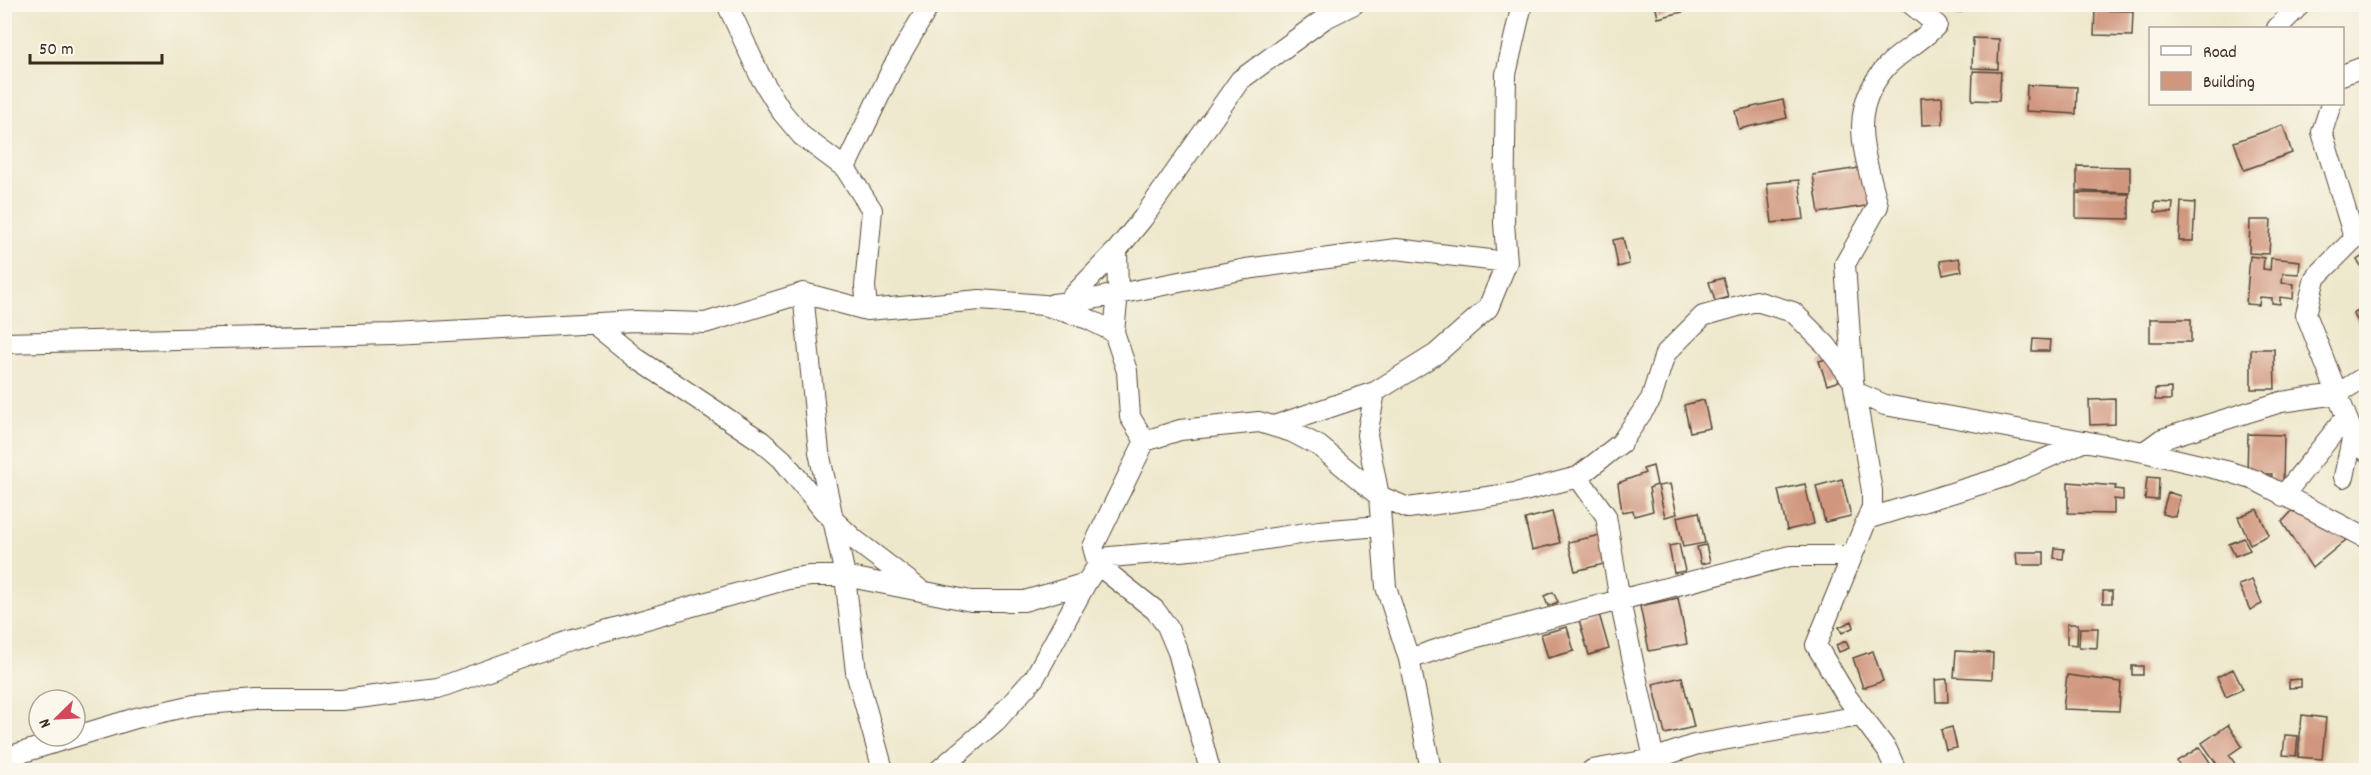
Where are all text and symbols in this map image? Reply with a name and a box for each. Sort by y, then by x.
scale bar [30,27,162,65]
legend [2149,27,2344,105]
text: 50 m [39,38,74,63]
text: Road [2203,41,2237,66]
text: Building [2203,71,2255,96]
north arrow [27,688,87,748]
text: N [33,715,58,731]

